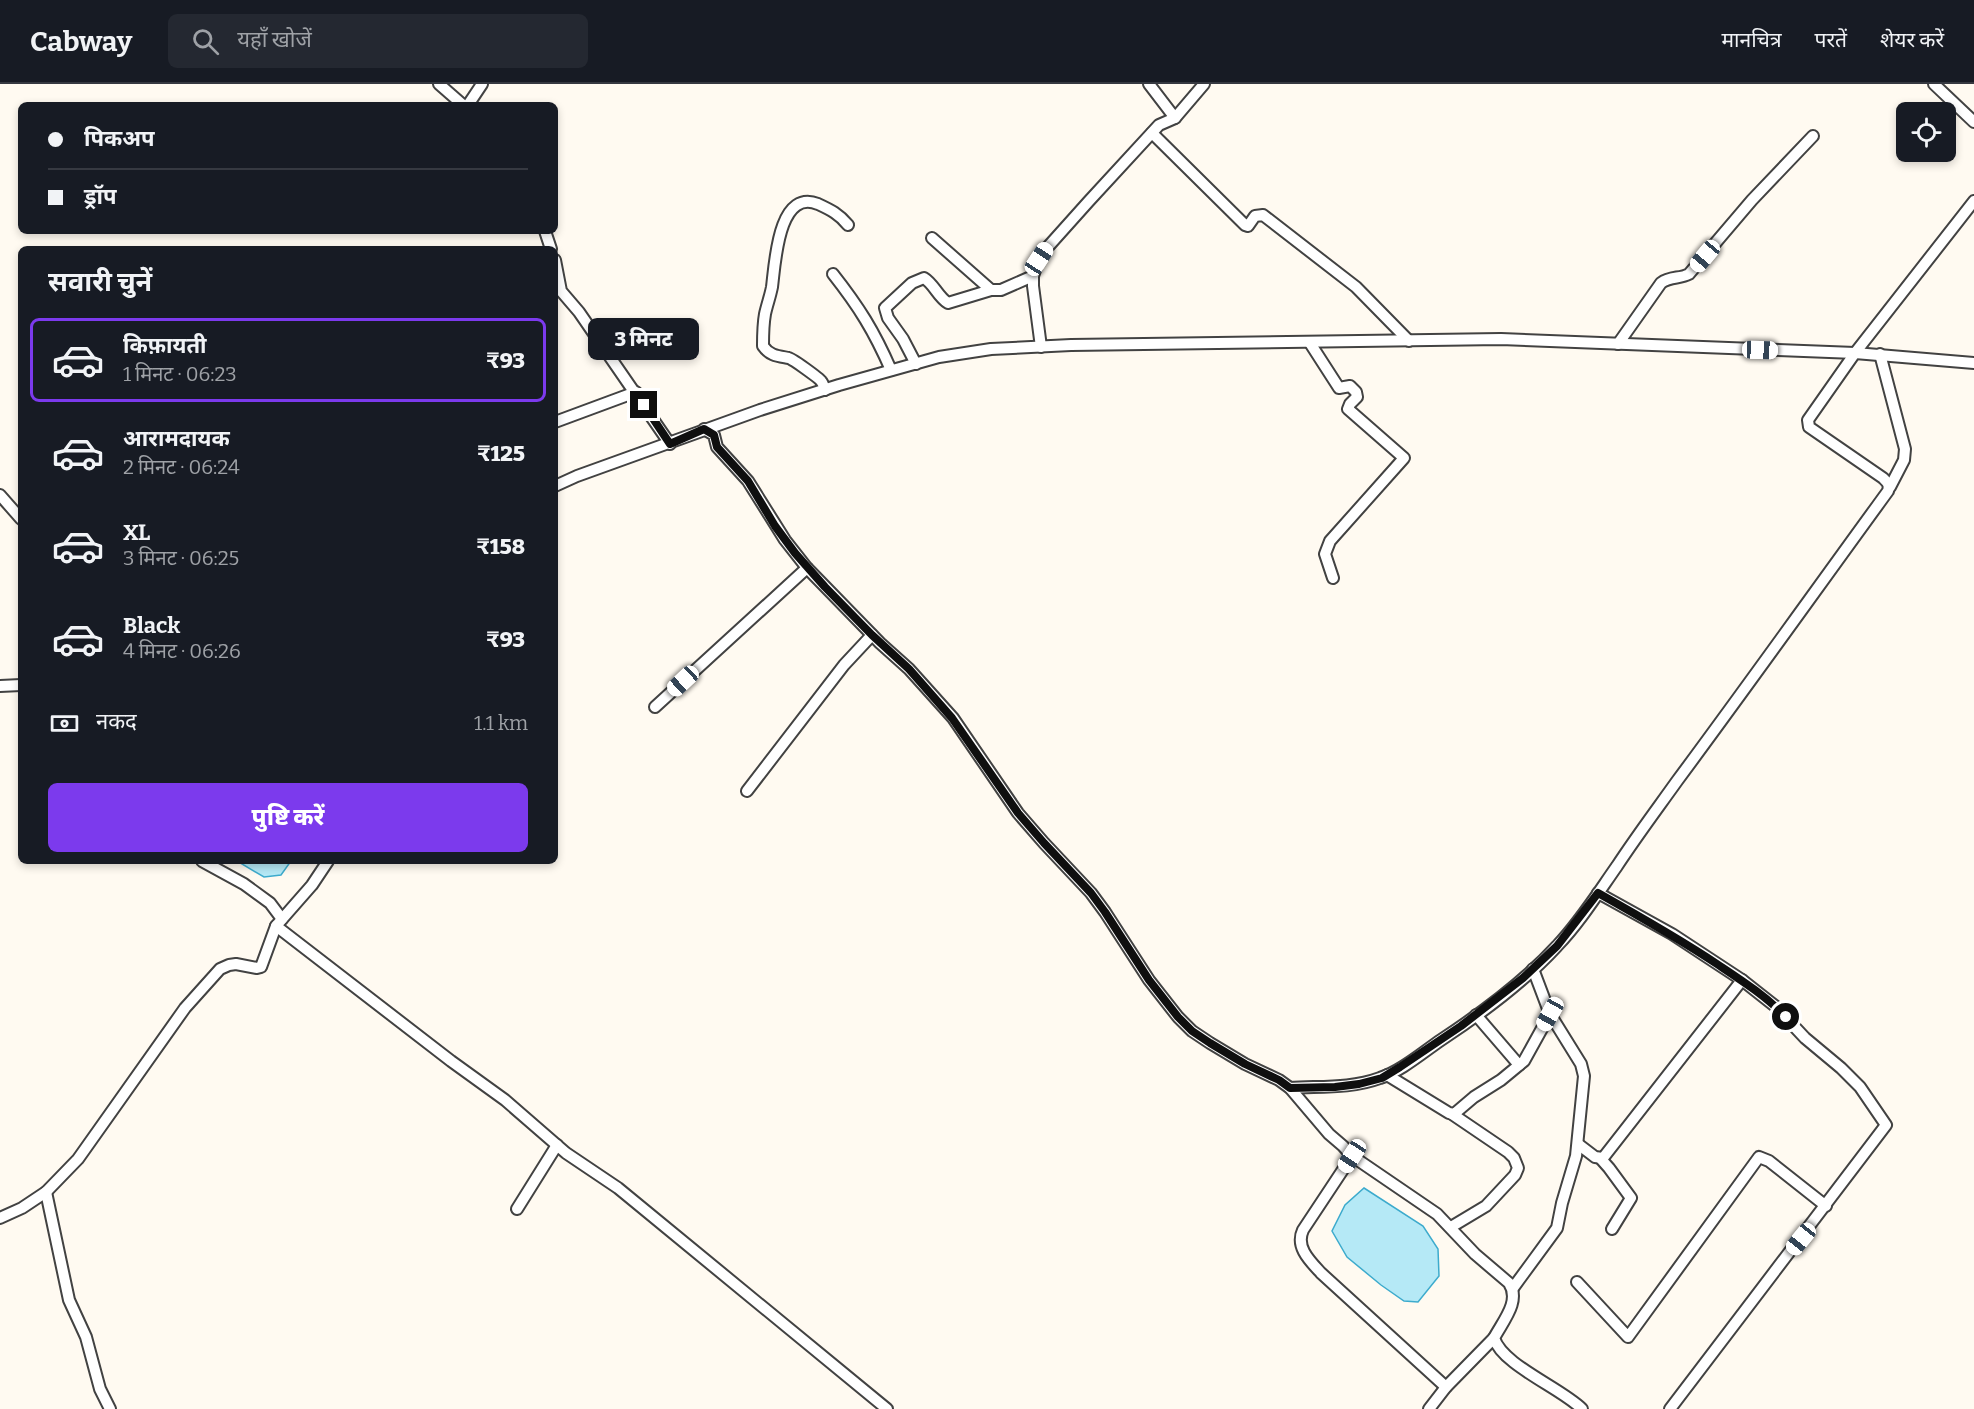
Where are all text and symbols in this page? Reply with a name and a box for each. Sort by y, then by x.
search box [168,14,588,68]
text: Cabway [30,25,132,58]
icon: search [189,25,222,58]
text: यहाँ खोजें [237,26,312,53]
text: मानचित्र [1722,27,1782,53]
text: परतें [1815,27,1847,53]
text: शेयर करें [1880,27,1944,53]
map controls [1896,102,1956,162]
button: locate [1896,102,1956,162]
text: पिकअप [84,125,155,152]
text: ड्रॉप [84,183,117,210]
car [1687,236,1723,276]
car [1022,239,1056,279]
text: सवारी चुनें [48,266,152,298]
callout: 3 मिनट [588,318,700,360]
text: 3 मिनट [614,327,673,351]
text: किफ़ायती [123,332,207,359]
icon: car [51,333,105,387]
car [1742,340,1778,360]
text: ₹93 [486,347,525,374]
text: 1 मिनट · 06:23 [123,362,237,386]
route end [630,391,657,418]
text: आरामदायक [123,425,230,452]
icon: car [51,426,105,480]
text: ₹125 [477,440,525,467]
text: 2 मिनट · 06:24 [123,455,240,479]
icon: car [51,519,105,573]
text: XL [123,519,150,546]
text: ₹158 [476,533,525,560]
text: 3 मिनट · 06:25 [123,546,239,570]
icon: car [51,612,105,666]
text: Black [123,612,180,639]
text: ₹93 [486,626,525,653]
text: 4 मिनट · 06:26 [123,639,241,663]
car [664,662,702,700]
icon: cash [48,707,81,740]
text: नकद [96,708,137,735]
text: 1.1 km [474,711,528,735]
button: पुष्टि करें [48,783,528,852]
car [1533,994,1567,1034]
route start [1772,1003,1799,1030]
car [1335,1136,1369,1176]
car [1783,1219,1819,1259]

